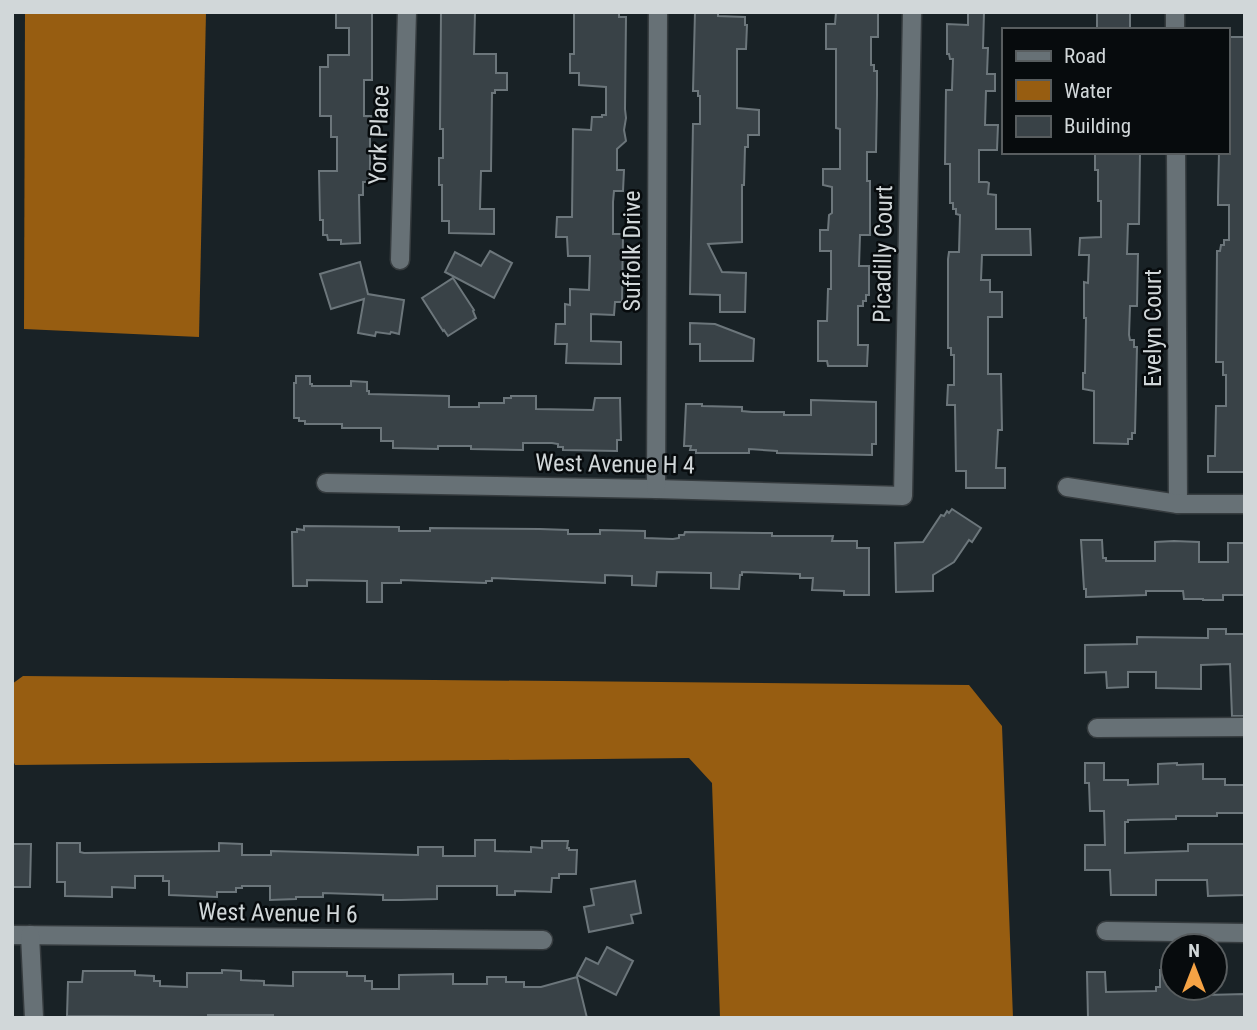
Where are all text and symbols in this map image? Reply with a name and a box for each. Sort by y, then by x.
legend [1002,28,1229,154]
text: Road [1064,44,1106,68]
text: Water [1064,79,1112,103]
street label: York Place [363,84,395,186]
text: Building [1064,114,1131,138]
street label: Picadilly Court [868,185,898,323]
street label: Suffolk Drive [618,191,646,312]
street label: Evelyn Court [1139,269,1167,387]
street label: West Avenue H 4 [535,449,695,479]
street label: West Avenue H 6 [198,898,358,928]
north arrow [1159,932,1229,1002]
text: N [1188,939,1200,962]

